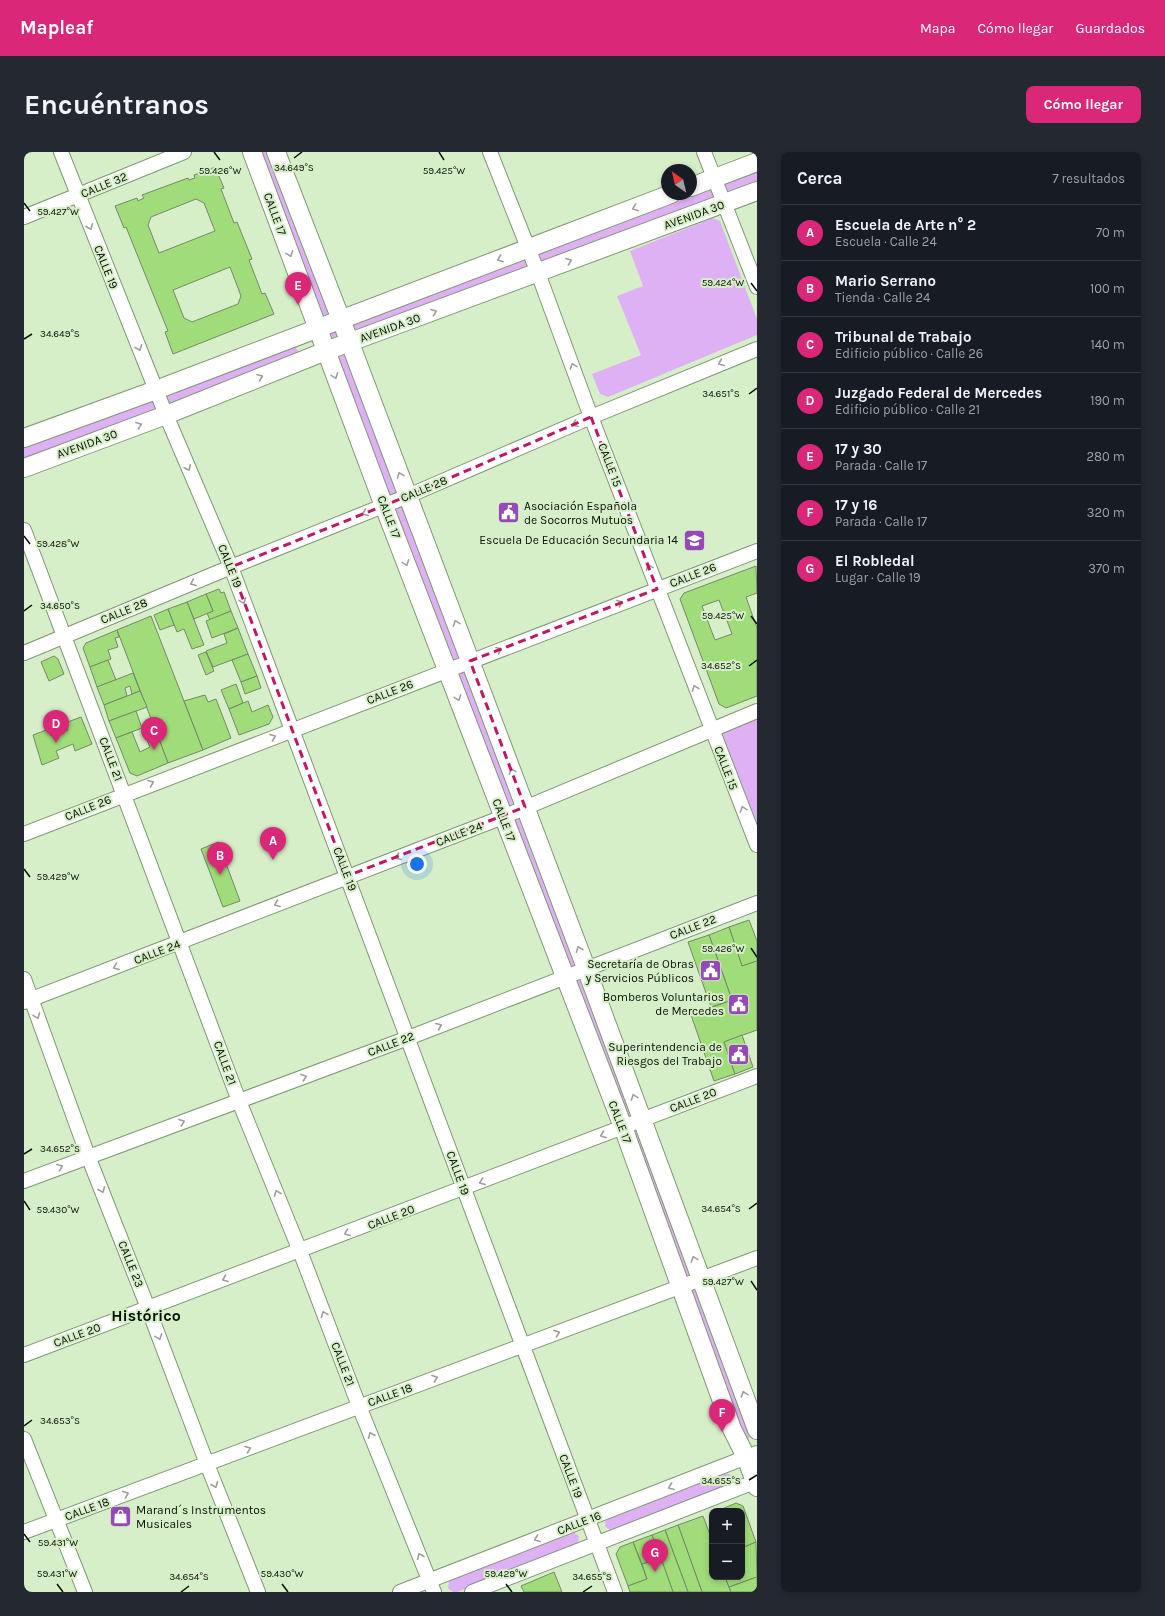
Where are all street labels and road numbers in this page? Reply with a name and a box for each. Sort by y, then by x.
street label: CALLE 32 [79,169,129,201]
street label: CALLE 17 [261,191,289,238]
street label: AVENIDA 30 [662,198,726,232]
street label: CALLE 19 [91,243,121,291]
street label: AVENIDA 30 [358,311,422,345]
street label: AVENIDA 30 [55,427,119,461]
street label: CALLE 15 [595,441,625,489]
street label: CALLE 28 [399,473,449,505]
street label: CALLE 17 [374,494,404,541]
street label: CALLE 19 [215,542,245,590]
street label: CALLE 26 [668,560,718,590]
street label: CALLE 28 [98,595,150,627]
street label: CALLE 26 [365,677,415,707]
street label: CALLE 21 [96,735,126,783]
street label: CALLE 15 [711,744,741,792]
street label: CALLE 26 [63,792,113,824]
street label: CALLE 17 [489,797,519,844]
street label: CALLE 24 [434,819,485,849]
street label: CALLE 19 [330,845,360,893]
street label: CALLE 22 [668,912,718,942]
street label: CALLE 24 [132,937,183,967]
street label: CALLE 22 [366,1029,416,1059]
street label: CALLE 21 [211,1039,239,1087]
street label: CALLE 20 [668,1085,718,1115]
street label: CALLE 17 [605,1099,635,1146]
street label: CALLE 19 [444,1149,472,1197]
street label: CALLE 20 [366,1202,416,1232]
street label: CALLE 23 [115,1239,147,1289]
street label: CALLE 20 [52,1320,102,1350]
street label: CALLE 21 [328,1340,358,1388]
street label: CALLE 18 [366,1380,414,1410]
street label: CALLE 19 [556,1452,586,1500]
street label: CALLE 18 [63,1494,111,1524]
street label: CALLE 16 [555,1508,603,1538]

